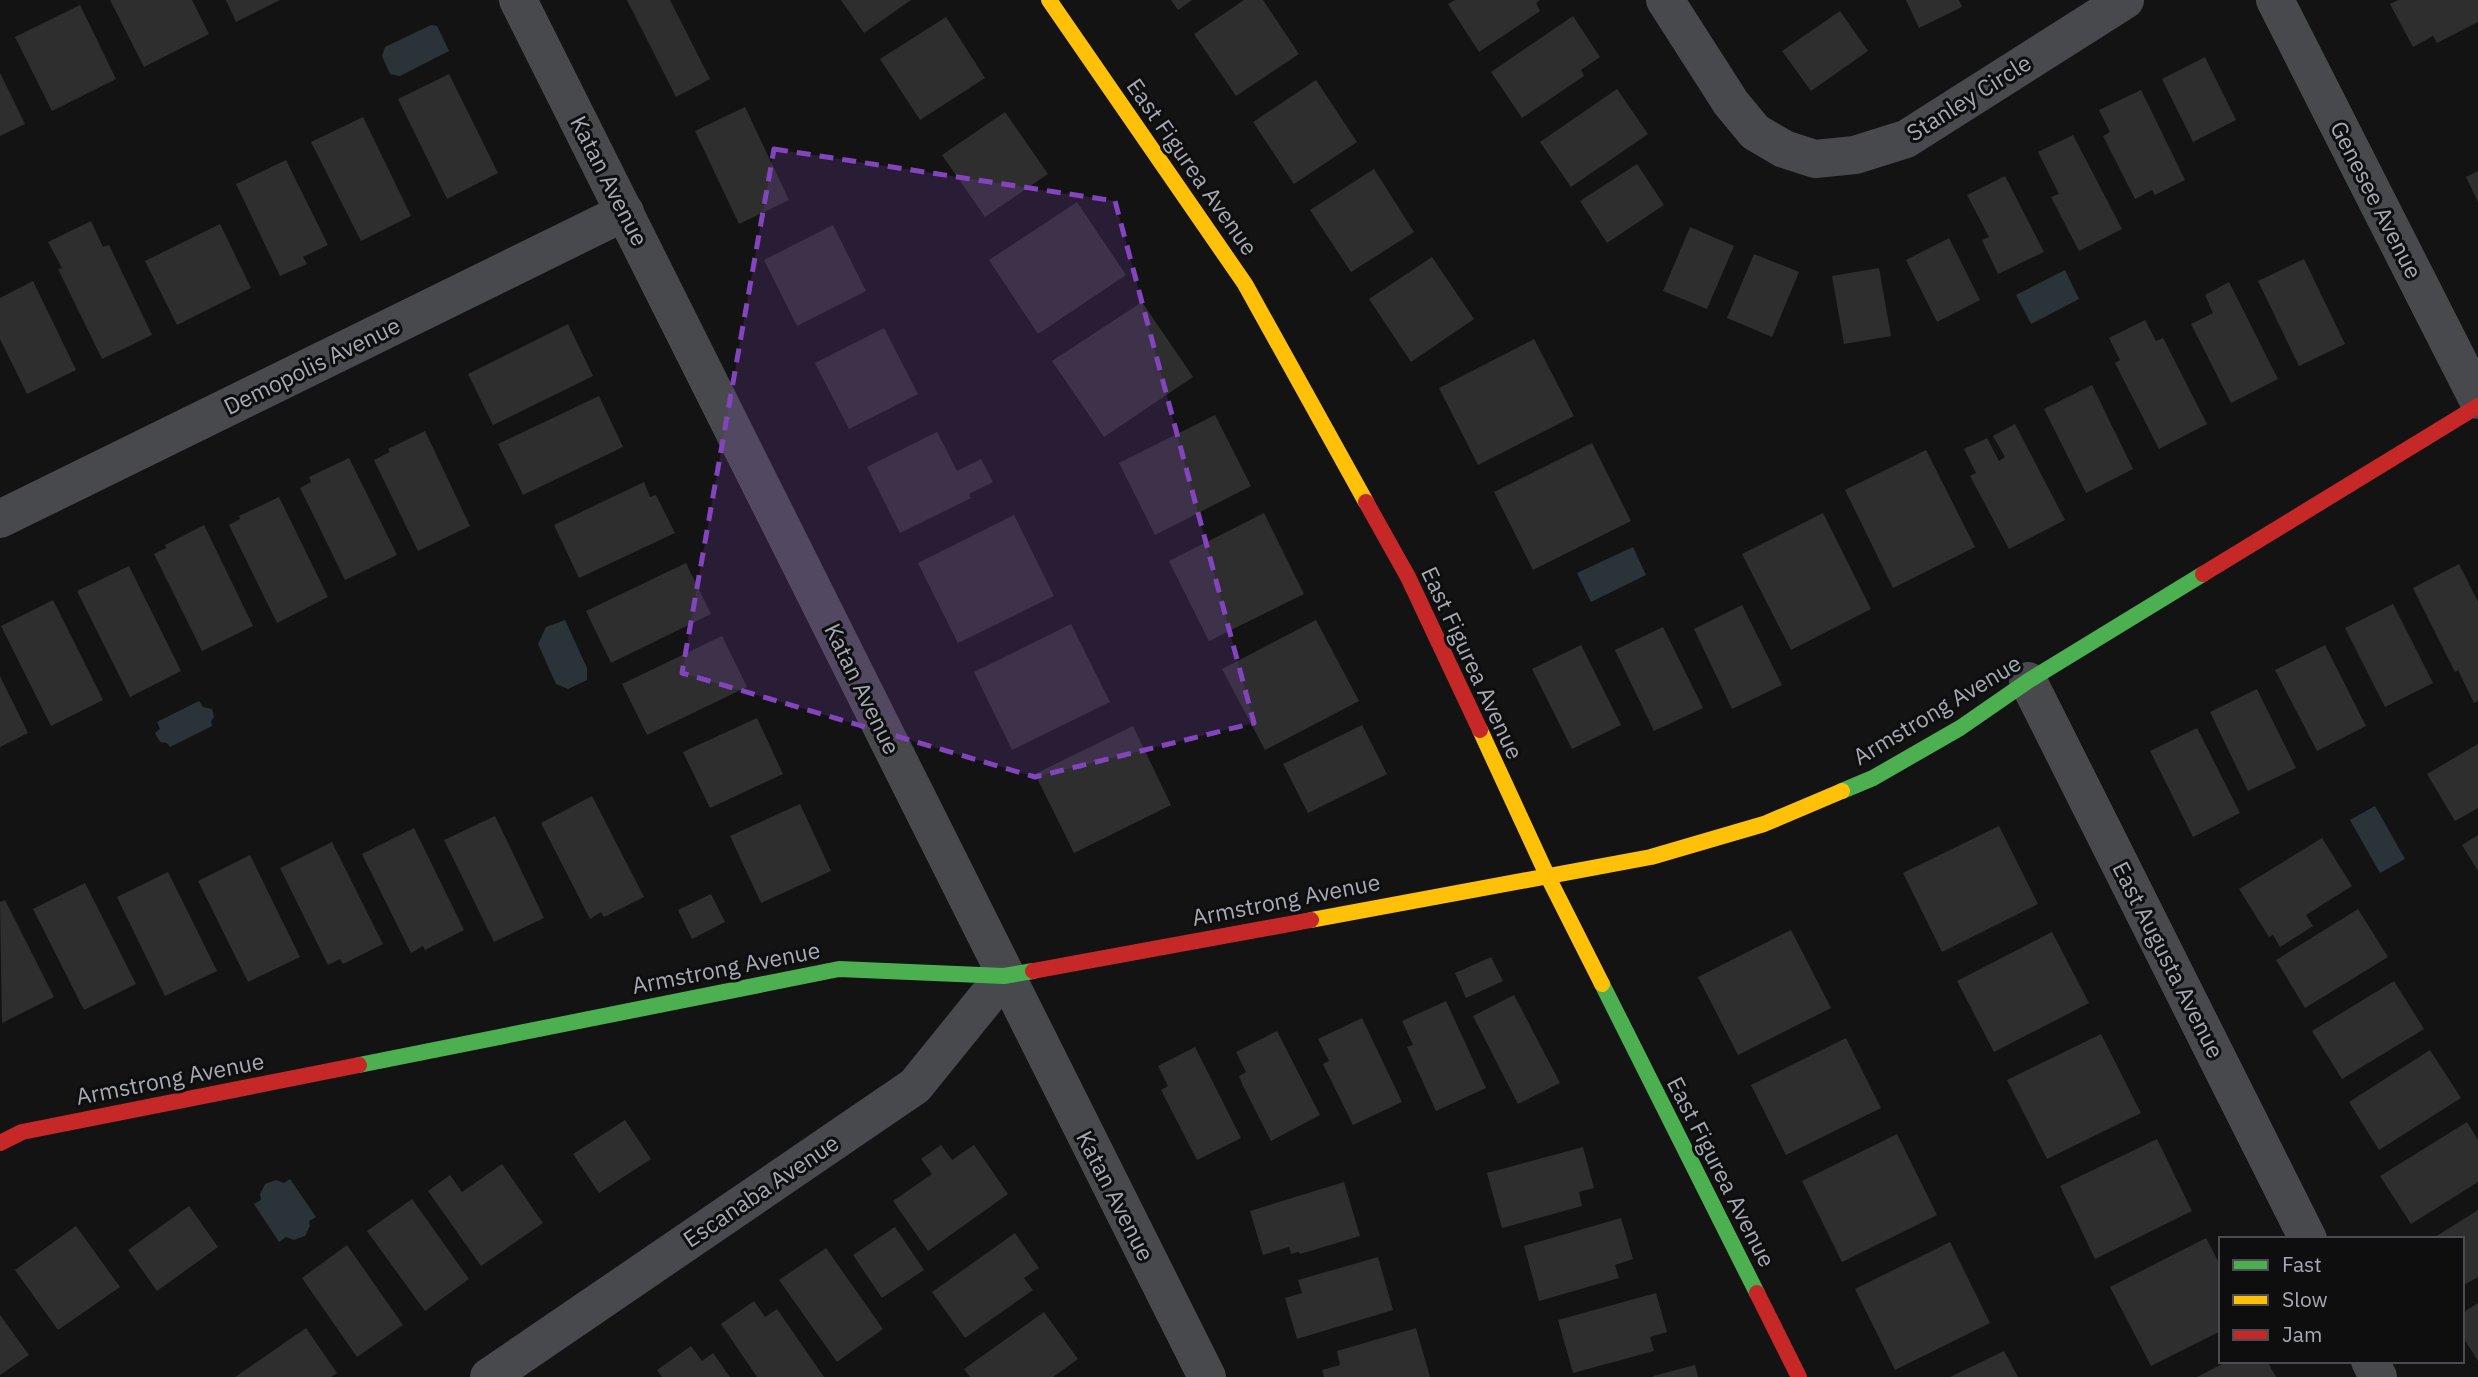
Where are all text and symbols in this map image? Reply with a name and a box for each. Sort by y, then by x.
street label: Stanley Circle [1901,47,2036,147]
street label: East Figurea Avenue [1120,72,1265,261]
street label: Katan Avenue [564,110,656,251]
street label: Genesee Avenue [2324,116,2430,283]
street label: Demopolis Avenue [218,309,405,421]
street label: East Figurea Avenue [1415,561,1531,764]
street label: Katan Avenue [818,618,908,759]
street label: Armstrong Avenue [1847,647,2026,771]
street label: East Augusta Avenue [2106,856,2231,1063]
street label: Armstrong Avenue [1189,866,1382,932]
street label: Armstrong Avenue [629,934,822,1000]
street label: Armstrong Avenue [73,1045,266,1111]
street label: East Figurea Avenue [1661,1071,1783,1272]
street label: Katan Avenue [1070,1125,1162,1266]
street label: Escanaba Avenue [677,1127,844,1253]
legend [2219,1237,2464,1363]
text: Fast [2282,1250,2322,1278]
text: Slow [2282,1285,2328,1313]
text: Jam [2282,1320,2322,1348]

